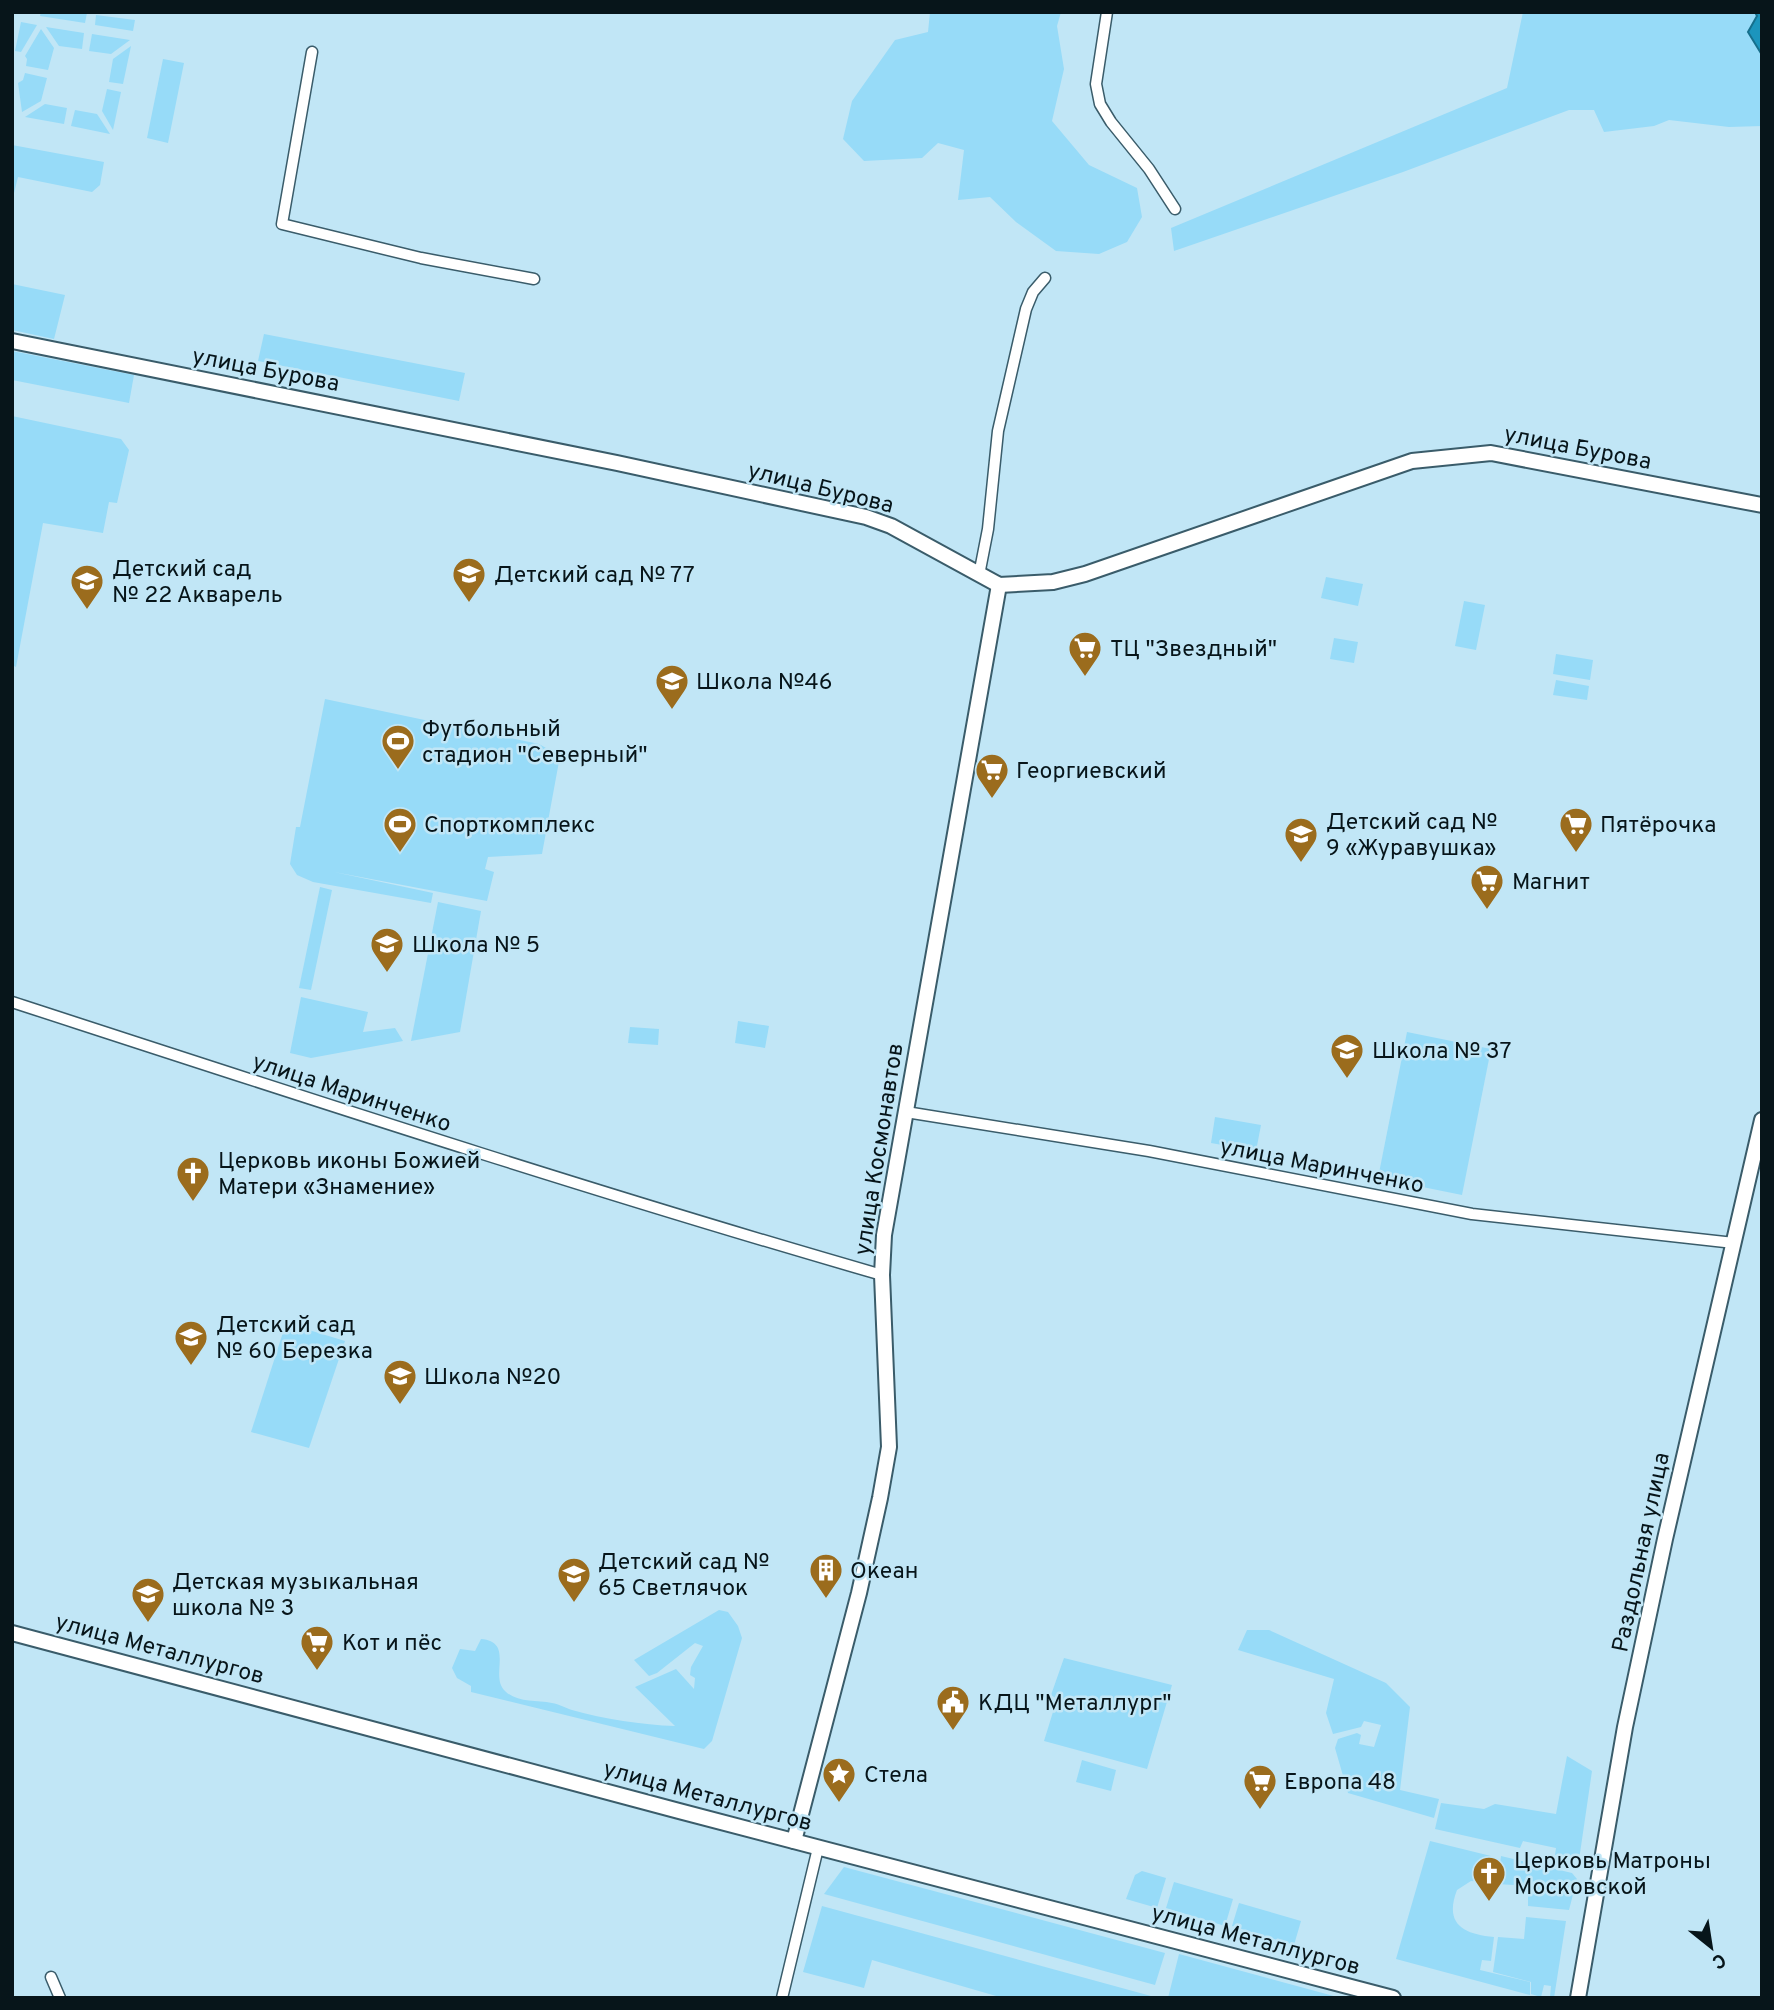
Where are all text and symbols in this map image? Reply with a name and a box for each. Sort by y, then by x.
street label: улица Бурова [189,343,342,400]
street label: улица Бурова [1501,421,1654,478]
street label: улица Бурова [744,457,896,522]
school or university icon: Детский сад № 77 [450,555,488,604]
place label: Детский сад № 22 Акварель [112,556,283,611]
school or university icon: Детский сад № 22 Акварель [68,562,106,611]
place label: Детский сад № 77 [494,562,695,591]
supermarket icon: ТЦ "Звездный" [1066,629,1104,678]
place label: ТЦ "Звездный" [1110,636,1277,665]
school or university icon: Школа №46 [653,662,691,711]
place label: Школа №46 [696,669,832,698]
place label: Футбольный стадион "Северный" [422,716,647,771]
sports icon: Футбольный стадион "Северный" [379,722,417,771]
supermarket icon: Георгиевский [973,751,1011,800]
place label: Георгиевский [1016,758,1166,787]
sports icon: Спорткомплекс [381,805,419,854]
supermarket icon: Пятёрочка [1557,805,1595,854]
place label: Детский сад № 9 «Журавушка» [1326,809,1498,864]
place label: Спорткомплекс [424,812,595,841]
place label: Пятёрочка [1600,812,1716,841]
school or university icon: Детский сад № 9 «Журавушка» [1282,815,1320,864]
supermarket icon: Магнит [1468,862,1506,911]
place label: Магнит [1512,869,1590,898]
school or university icon: Школа № 5 [368,925,406,974]
place label: Школа № 5 [412,932,540,961]
school or university icon: Школа № 37 [1328,1031,1366,1080]
place label: Школа № 37 [1372,1038,1511,1067]
street label: улица Космонавтов [849,1041,912,1258]
street label: улица Маринченко [248,1049,454,1140]
street label: улица Маринченко [1217,1133,1426,1201]
place label: Церковь иконы Божией Матери «Знамение» [218,1148,480,1203]
church icon: Церковь иконы Божией Матери «Знамение» [174,1154,212,1203]
place label: Детский сад № 60 Березка [216,1312,373,1367]
school or university icon: Детский сад № 60 Березка [172,1318,210,1367]
school or university icon: Школа №20 [381,1357,419,1406]
place label: Школа №20 [424,1364,561,1393]
street label: Раздольная улица [1607,1450,1678,1655]
place label: Детский сад № 65 Светлячок [598,1549,770,1604]
building icon: Океан [807,1551,845,1600]
school or university icon: Детский сад № 65 Светлячок [555,1555,593,1604]
place label: Океан [850,1558,918,1587]
place label: Детская музыкальная школа № 3 [172,1569,419,1624]
school or university icon: Детская музыкальная школа № 3 [129,1575,167,1624]
street label: улица Металлургов [52,1609,267,1692]
supermarket icon: Кот и пёс [298,1623,336,1672]
place label: Кот и пёс [342,1630,442,1659]
public building icon: КДЦ "Металлург" [934,1683,972,1732]
place label: КДЦ "Металлург" [978,1690,1171,1719]
place icon: Стела [820,1755,858,1804]
street label: улица Металлургов [600,1756,815,1839]
place label: Стела [864,1762,928,1791]
supermarket icon: Европа 48 [1241,1762,1279,1811]
place label: Европа 48 [1284,1769,1396,1798]
place label: Церковь Матроны Московской [1514,1848,1711,1903]
church icon: Церковь Матроны Московской [1470,1854,1508,1903]
street label: улица Металлургов [1148,1900,1363,1983]
north arrow [1676,1912,1746,1982]
text: С [1707,1947,1730,1973]

